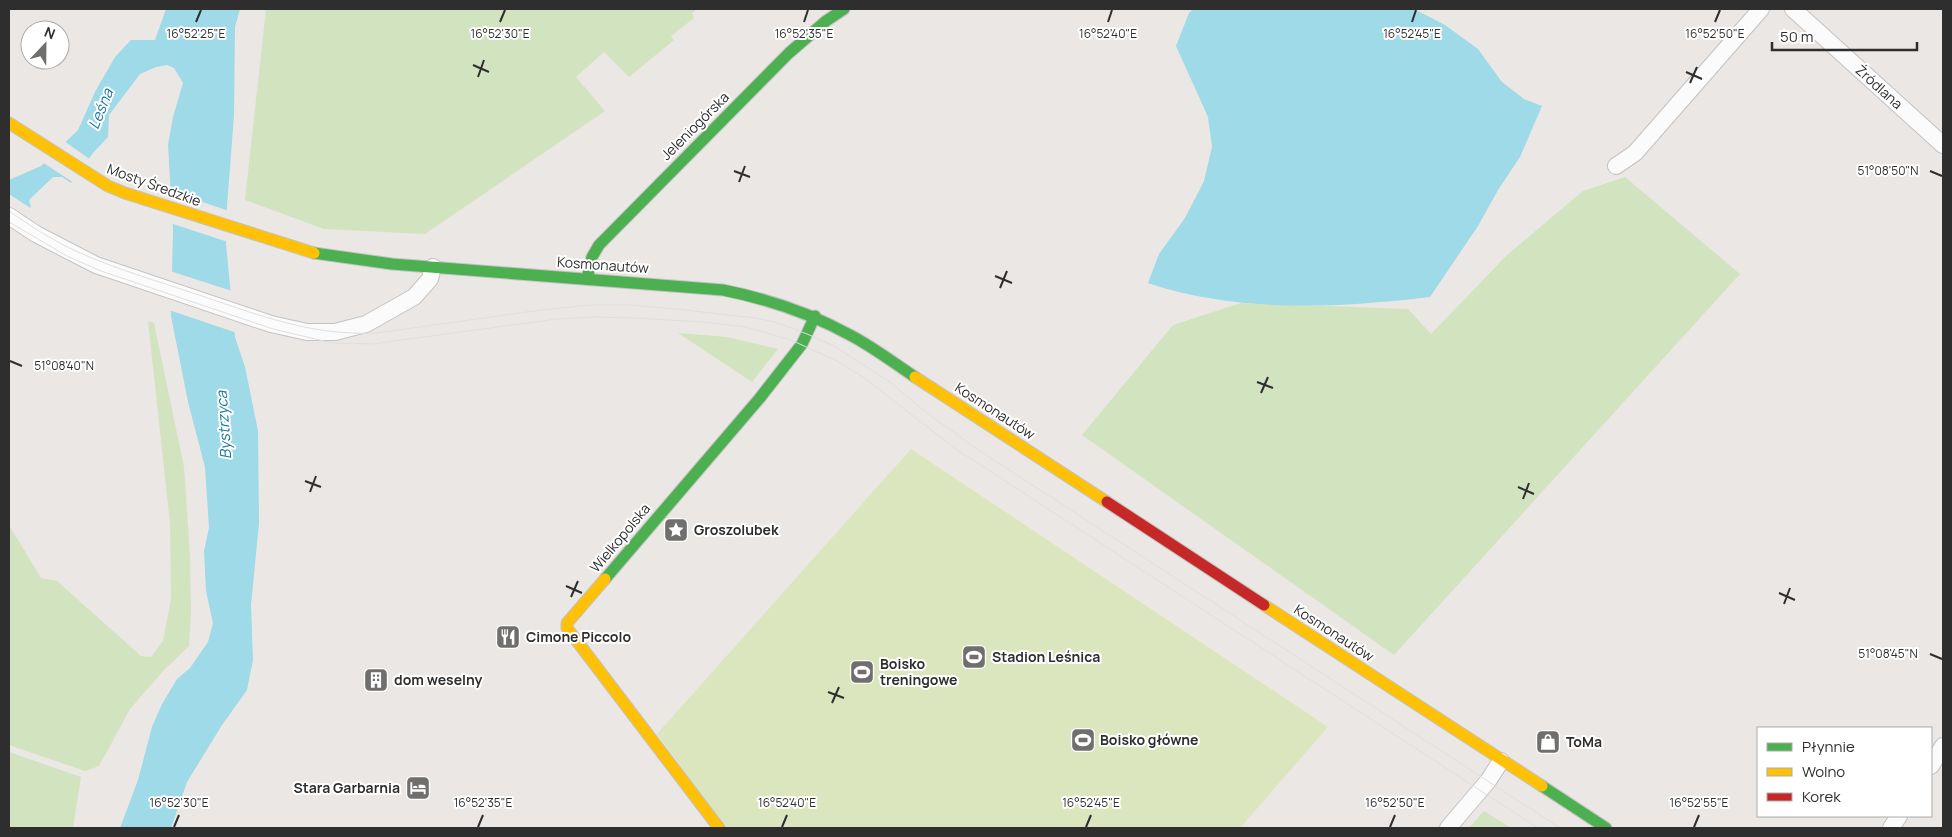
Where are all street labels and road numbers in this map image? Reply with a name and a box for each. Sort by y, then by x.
street label: Źródlana [1852,60,1907,113]
street label: Jeleniogórska [656,87,733,164]
street label: Mosty Średzkie [105,159,204,210]
street label: Kosmonautów [557,252,650,277]
street label: Kosmonautów [952,378,1039,444]
street label: Wielkopolska [585,499,654,576]
street label: Kosmonautów [1291,600,1378,666]

